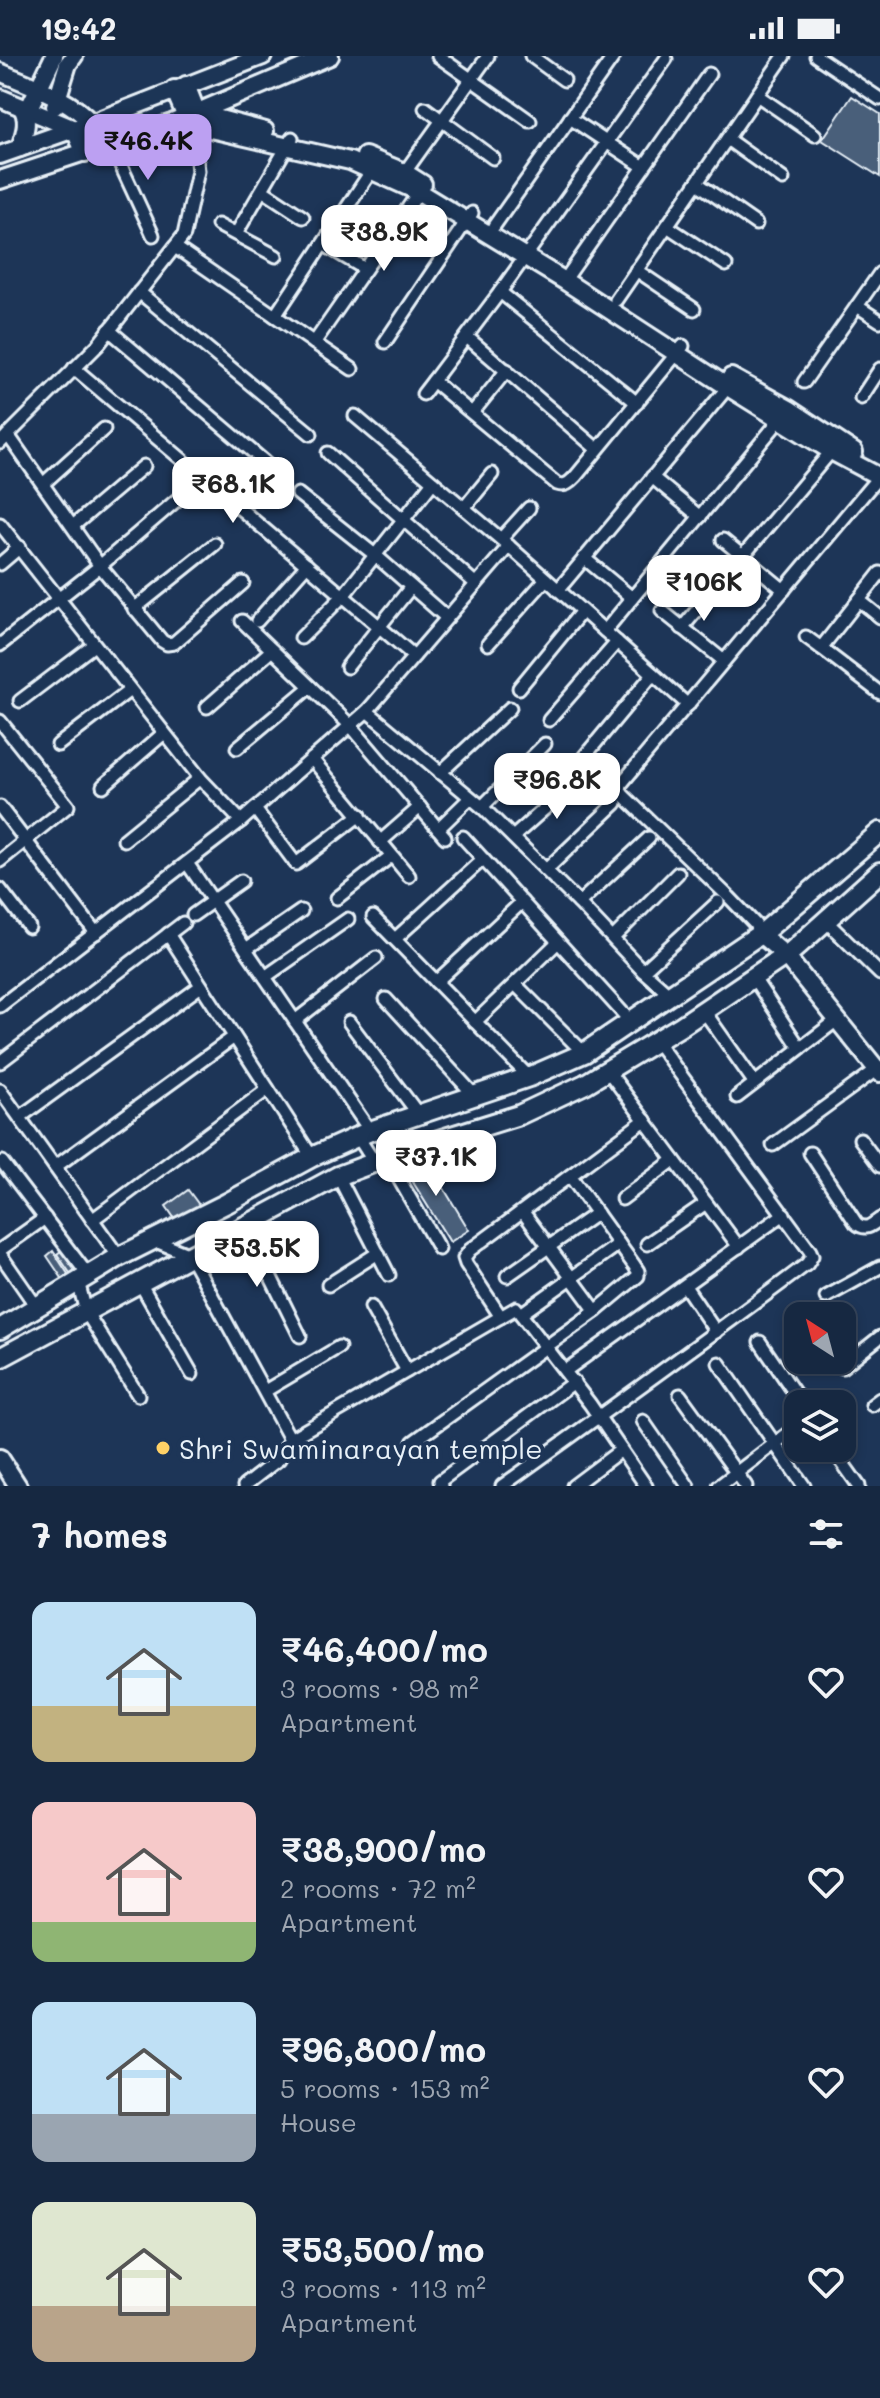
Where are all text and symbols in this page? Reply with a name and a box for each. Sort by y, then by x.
text: 19:42 [40,8,117,48]
pin: ₹46.4K [83,114,213,182]
text: ₹46.4K [102,123,194,157]
pin: ₹38.9K [319,205,449,273]
text: ₹38.9K [339,214,429,248]
pin: ₹68.1K [168,457,298,525]
text: ₹68.1K [190,466,276,500]
pin: ₹106K [648,555,760,623]
text: ₹106K [665,564,743,598]
pin: ₹96.8K [492,753,622,821]
text: ₹96.8K [512,762,602,796]
pin: ₹37.1K [371,1130,501,1198]
text: ₹37.1K [394,1139,478,1173]
pin: ₹53.5K [192,1221,322,1289]
text: ₹53.5K [213,1230,301,1264]
north arrow [784,1302,856,1374]
map controls [784,1302,856,1462]
button: layers [784,1390,856,1462]
place label: Shri Swaminarayan temple [179,1430,543,1466]
marker: Shri Swaminarayan temple [154,1439,172,1457]
text: 7 homes [32,1512,168,1557]
icon: filters [804,1512,848,1556]
text: ₹46,400/mo [280,1626,488,1671]
icon: home [96,1634,192,1730]
icon: heart [804,1660,848,1704]
text: 3 rooms · 98 m² [280,1671,479,1705]
text: Apartment [280,1705,417,1739]
text: ₹38,900/mo [280,1826,486,1871]
icon: home [96,1834,192,1930]
icon: heart [804,1860,848,1904]
text: 2 rooms · 72 m² [280,1871,476,1905]
text: Apartment [280,1905,417,1939]
text: ₹96,800/mo [280,2026,486,2071]
icon: home [96,2034,192,2130]
icon: heart [804,2060,848,2104]
text: 5 rooms · 153 m² [280,2071,490,2105]
text: House [280,2105,357,2139]
text: ₹53,500/mo [280,2226,484,2271]
icon: home [96,2234,192,2330]
icon: heart [804,2260,848,2304]
text: 3 rooms · 113 m² [280,2271,486,2305]
text: Apartment [280,2305,417,2339]

